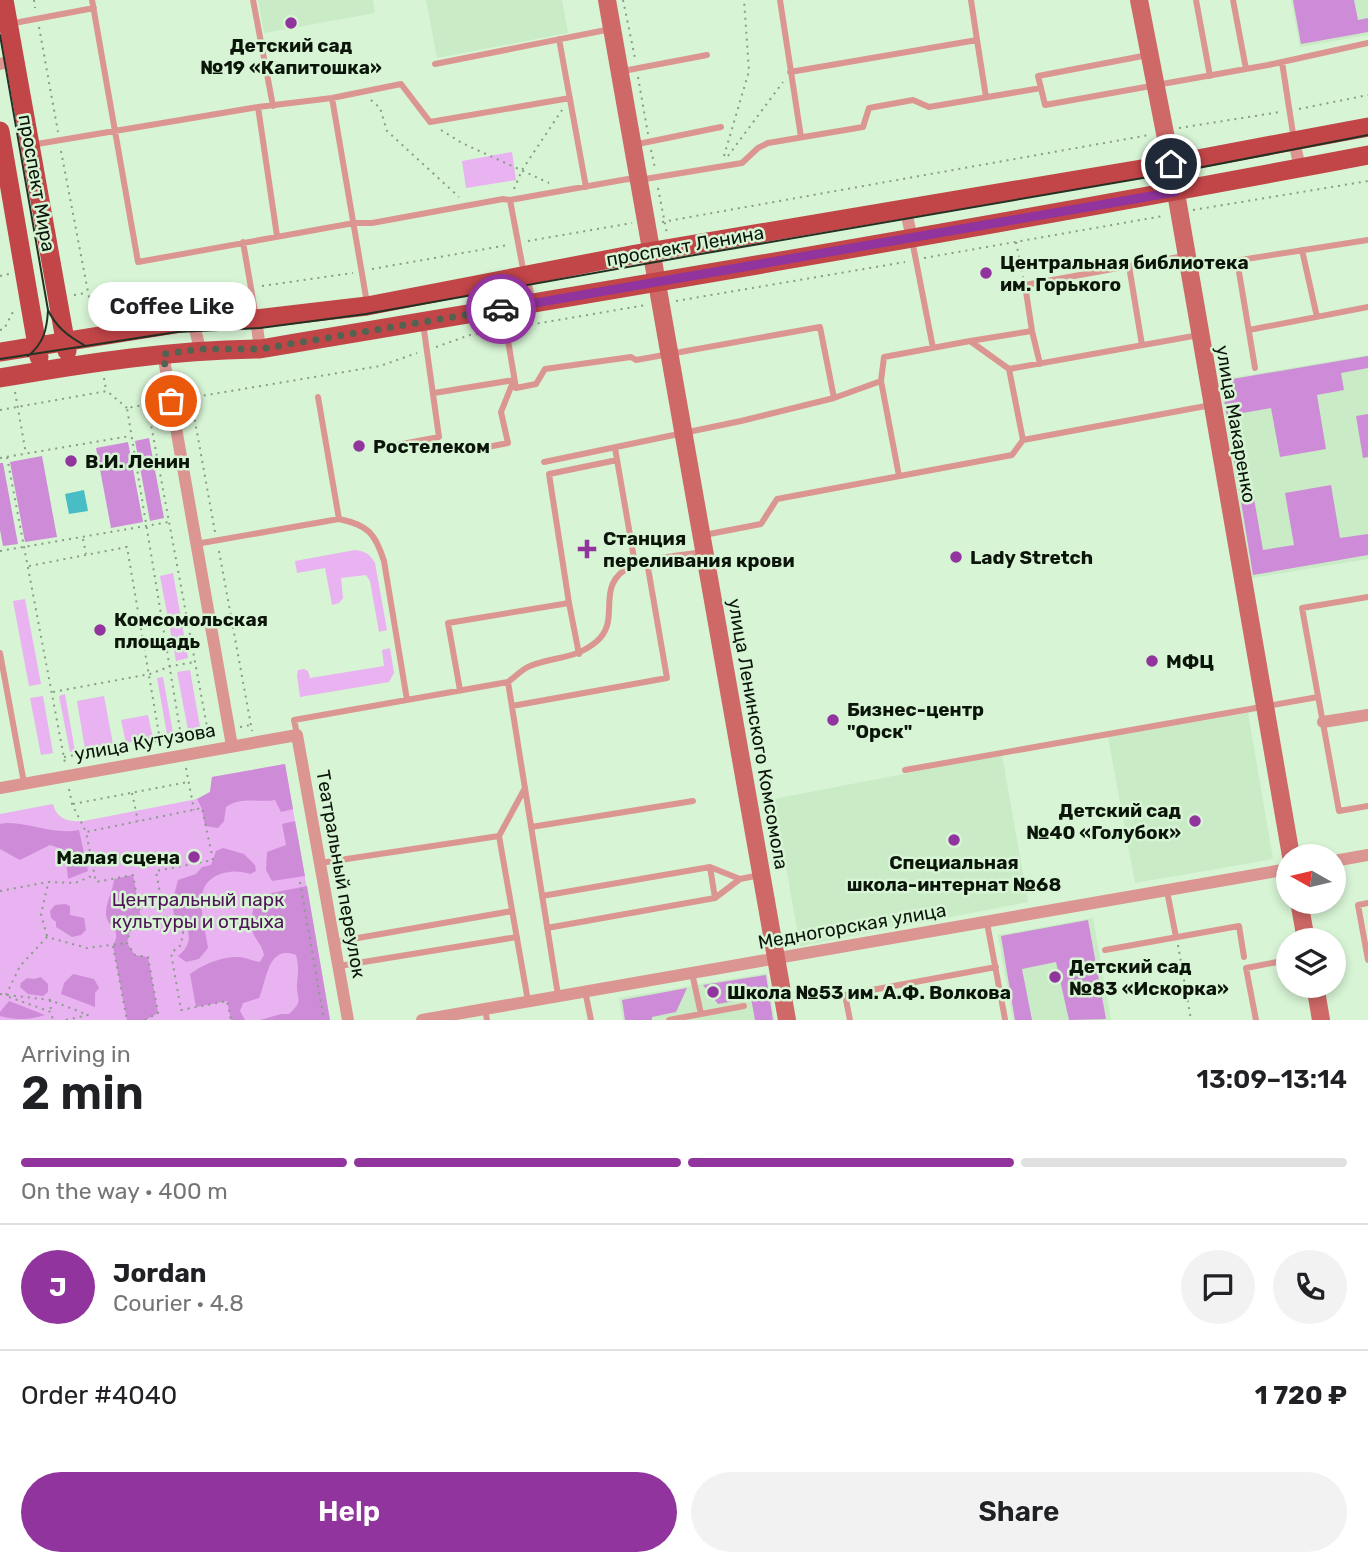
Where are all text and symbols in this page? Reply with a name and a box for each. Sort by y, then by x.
marker: Детский сад №19 «Капитошка» [283,15,299,31]
place label: Детский сад №19 «Капитошка» [200,34,382,79]
street label: проспект Мира [14,113,60,253]
pin [1141,134,1201,194]
icon: home [1152,145,1190,183]
street label: проспект Ленина [604,221,766,271]
place label: Центральная библиотека им. Горького [1000,251,1249,296]
marker: Центральная библиотека им. Горького [978,265,994,281]
courier [466,274,536,344]
callout: Coffee Like [87,282,255,331]
icon: car [482,290,520,328]
text: Coffee Like [109,292,235,320]
street label: улица Макаренко [1211,343,1261,505]
pin [141,371,201,431]
icon: bag [152,382,190,420]
place label: Ростелеком [373,435,490,458]
marker: Ростелеком [351,438,367,454]
place label: В.И. Ленин [85,450,190,473]
marker: В.И. Ленин [63,453,79,469]
place label: Станция переливания крови [603,527,795,572]
marker: Станция переливания крови [577,539,597,559]
place label: Lady Stretch [970,546,1093,569]
marker: Lady Stretch [948,549,964,565]
street label: улица Ленинского Комсомола [723,597,793,871]
place label: Комсомольская площадь [114,608,268,653]
marker: Комсомольская площадь [92,622,108,638]
place label: МФЦ [1166,650,1214,673]
marker: МФЦ [1144,653,1160,669]
place label: Бизнес-центр "Орск" [847,698,984,743]
marker: Бизнес-центр "Орск" [825,712,841,728]
street label: улица Кутузова [73,718,217,766]
street label: Театральный переулок [311,768,371,980]
place label: Детский сад №40 «Голубок» [1026,799,1182,844]
marker: Детский сад №40 «Голубок» [1187,813,1203,829]
marker: Специальная школа-интернат №68 [946,832,962,848]
north arrow [1276,844,1346,914]
map controls [1276,844,1346,998]
place label: Малая сцена [56,846,180,869]
marker: Малая сцена [186,849,202,865]
place label: Специальная школа-интернат №68 [847,851,1061,896]
park label: Центральный парк культуры и отдыха [112,888,284,933]
street label: Медногорская улица [756,898,948,954]
button: layers [1276,928,1346,998]
place label: Детский сад №83 «Искорка» [1069,955,1229,1000]
marker: Детский сад №83 «Искорка» [1047,969,1063,985]
place label: Школа №53 им. А.Ф. Волкова [727,981,1011,1004]
marker: Школа №53 им. А.Ф. Волкова [705,984,721,1000]
text: Arriving in [21,1040,131,1068]
text: 13:09–13:14 [1197,1064,1347,1095]
text: 2 min [21,1066,144,1121]
text: On the way · 400 m [21,1177,228,1205]
button: chat [1181,1250,1255,1324]
button: phone [1273,1250,1347,1324]
text: Jordan [113,1258,206,1289]
text: J [49,1272,67,1303]
text: Courier · 4.8 [113,1289,244,1317]
text: Order #4040 [21,1380,177,1411]
text: 1 720 ₽ [1255,1380,1347,1411]
button: Help [21,1472,677,1552]
button: Share [691,1472,1347,1552]

